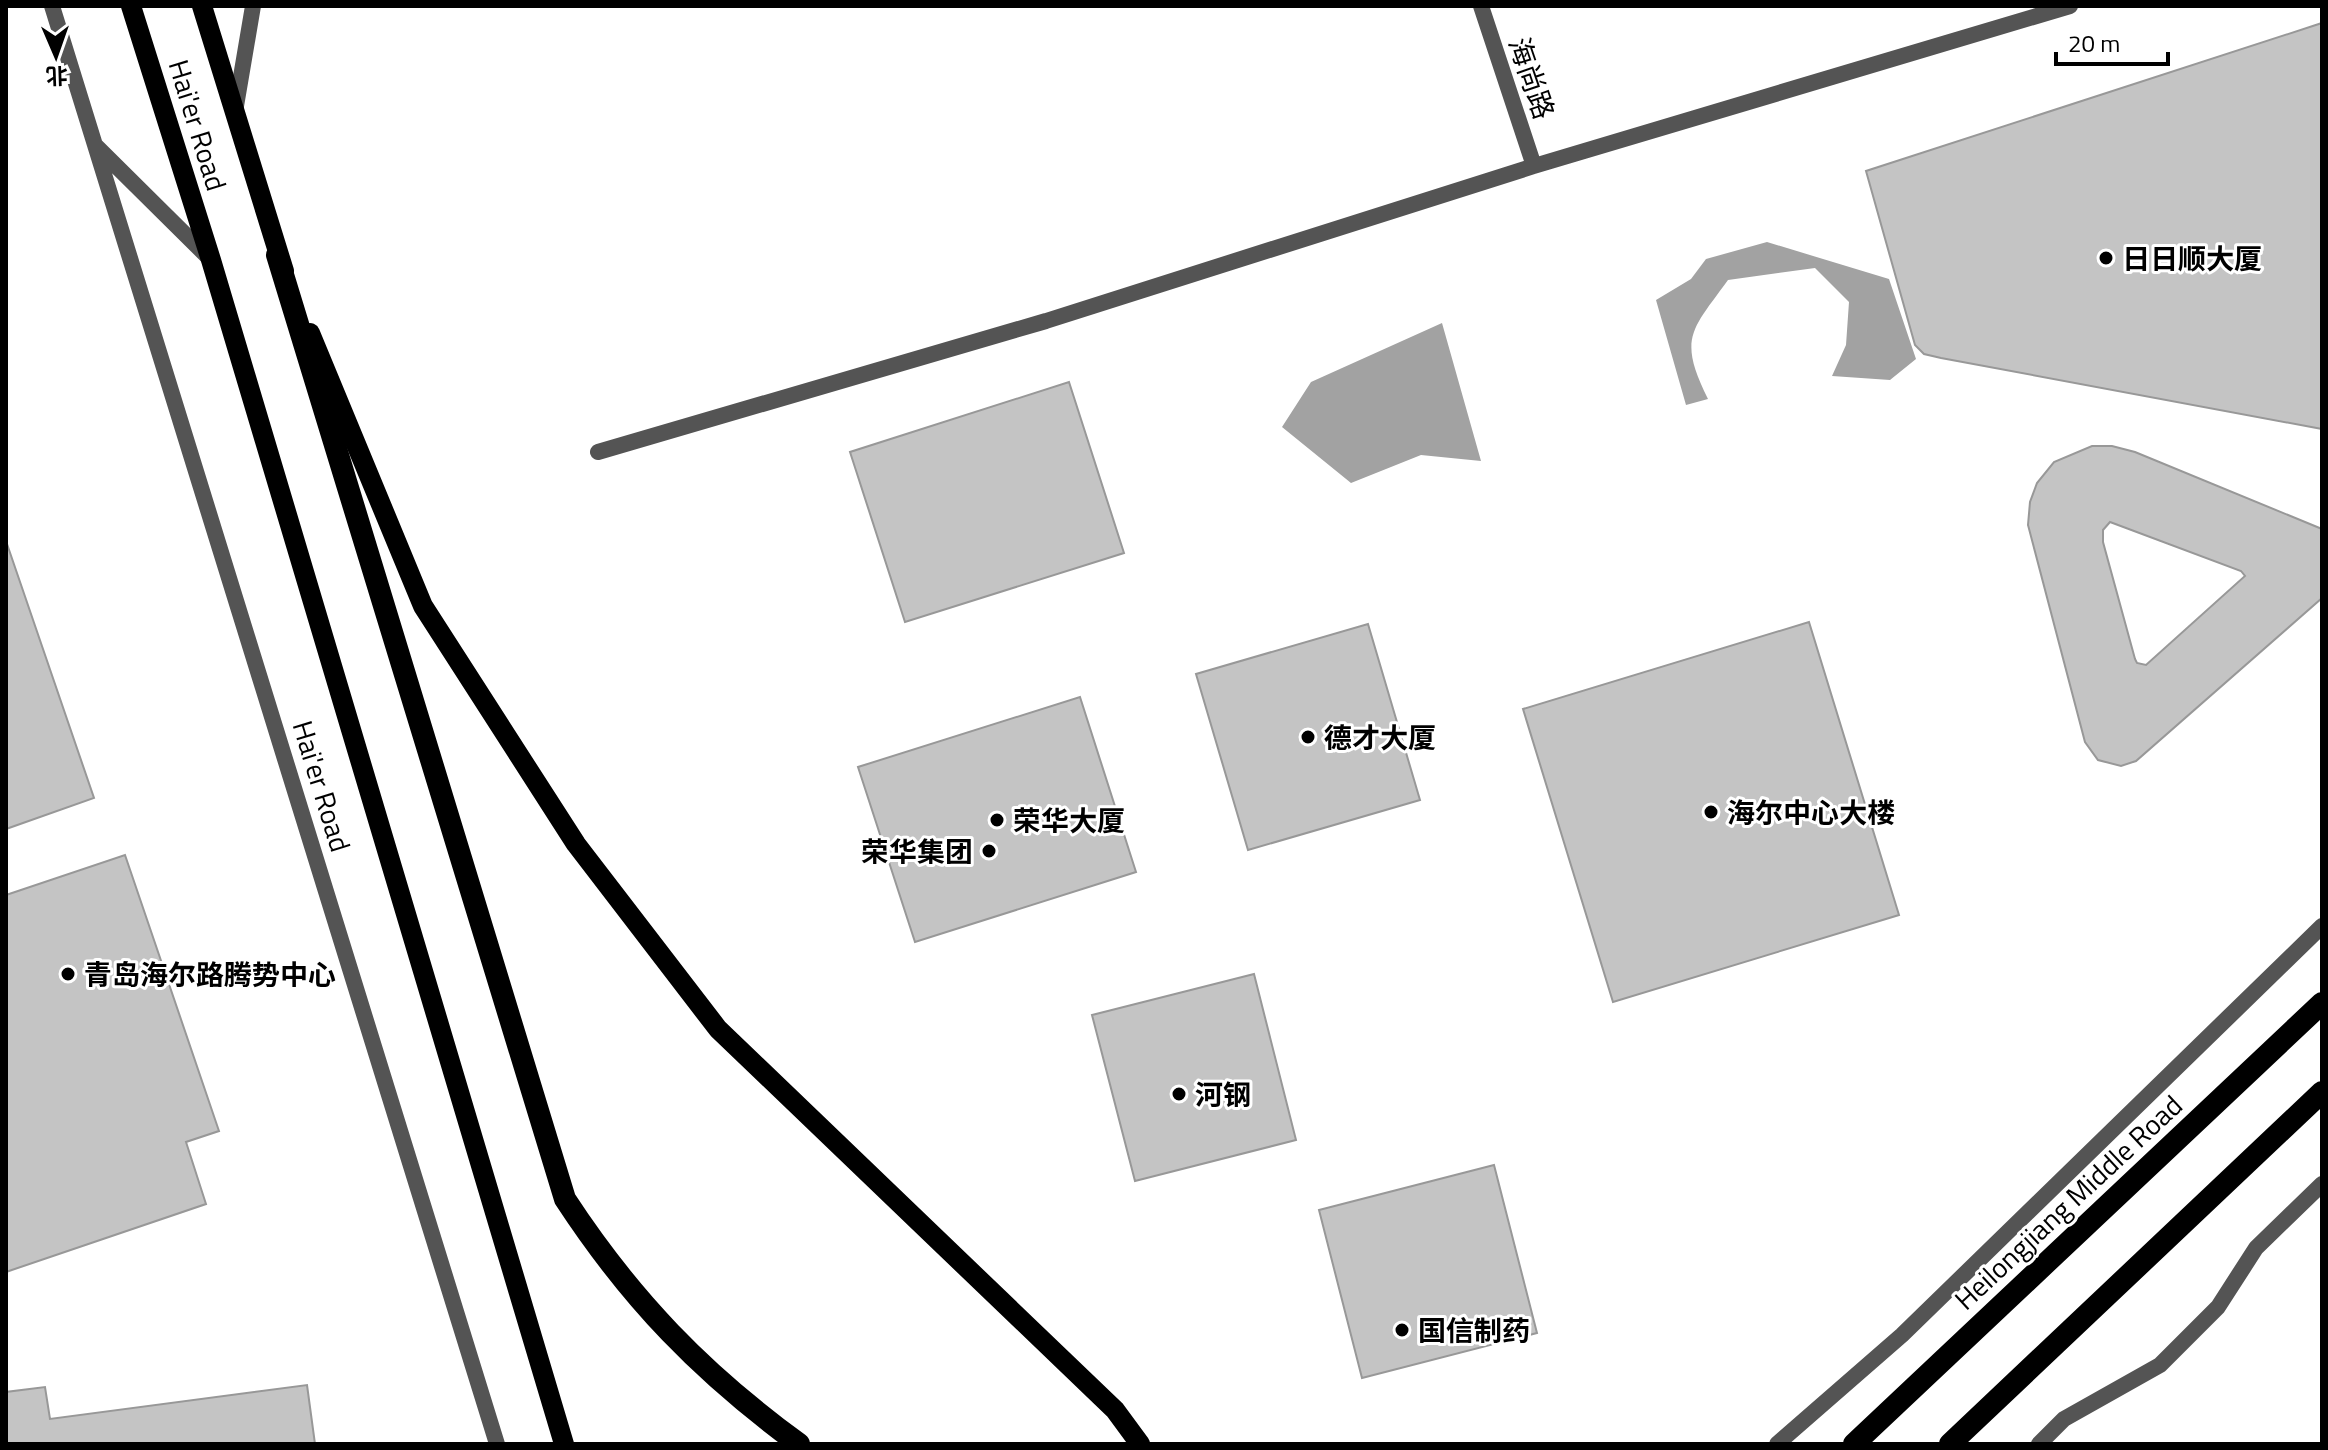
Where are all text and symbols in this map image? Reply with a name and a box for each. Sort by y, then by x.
north arrow [16,16,96,96]
scale bar [2056,16,2168,66]
text: 20 m [2068,25,2120,61]
street label: 海尚路 [1498,31,1566,125]
street label: Hai'er Road [158,54,238,196]
text: 北 [45,59,68,93]
place label: 日日顺大厦 [2122,237,2262,280]
marker: 日日顺大厦 [2097,249,2115,267]
street label: Hai'er Road [282,715,362,857]
place label: 德才大厦 [1324,716,1436,759]
marker: 德才大厦 [1299,728,1317,746]
place label: 海尔中心大楼 [1727,791,1895,834]
place label: 荣华大厦 [1013,799,1125,842]
marker: 海尔中心大楼 [1702,803,1720,821]
marker: 荣华大厦 [988,811,1006,829]
place label: 荣华集团 [861,830,973,873]
marker: 荣华集团 [980,842,998,860]
place label: 青岛海尔路腾势中心 [84,953,336,996]
marker: 青岛海尔路腾势中心 [59,965,77,983]
place label: 河钢 [1195,1073,1251,1116]
street label: Heilongjiang Middle Road [1944,1084,2192,1320]
marker: 河钢 [1170,1085,1188,1103]
place label: 国信制药 [1418,1309,1530,1352]
marker: 国信制药 [1393,1321,1411,1339]

